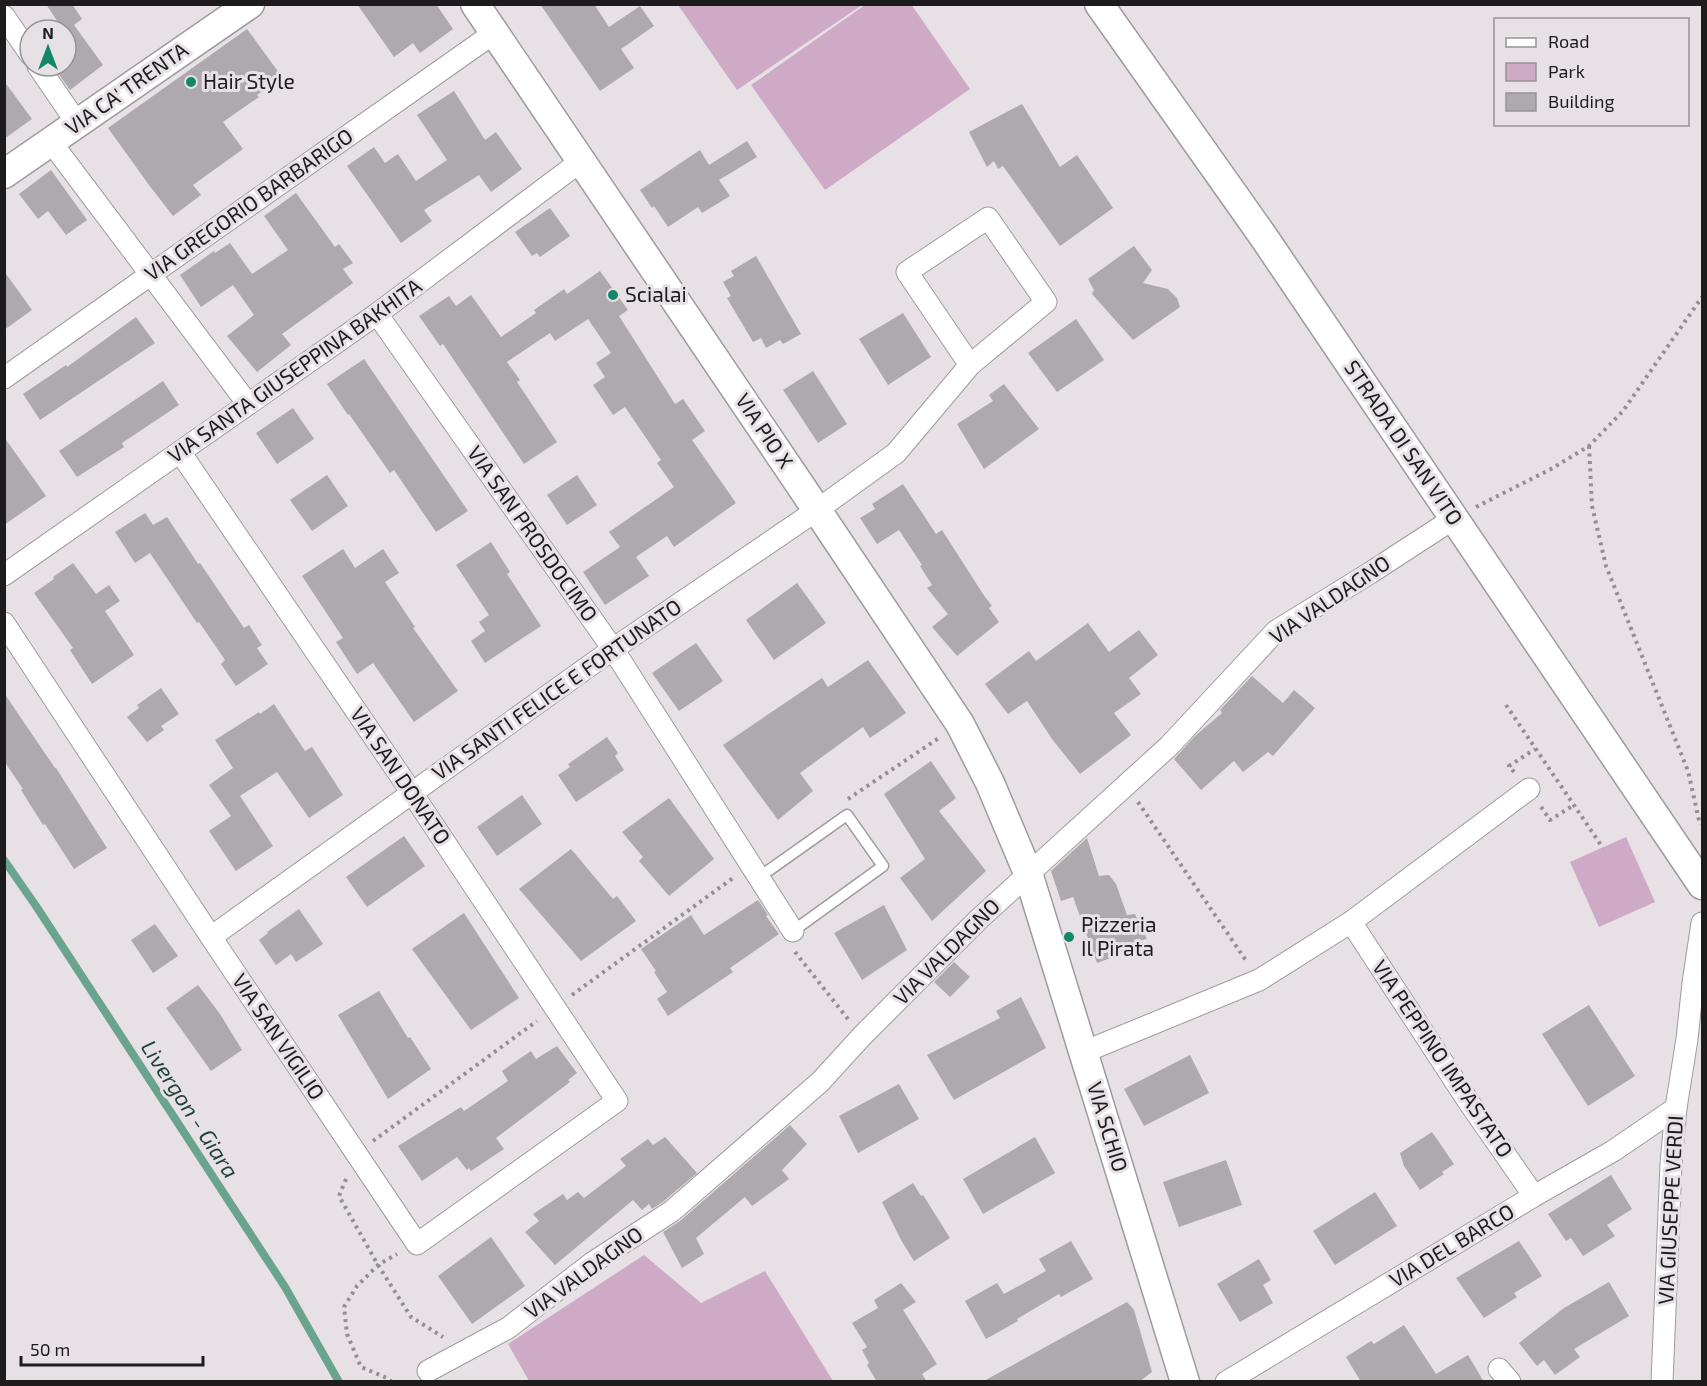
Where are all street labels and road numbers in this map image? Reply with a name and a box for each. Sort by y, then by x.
street label: VIA CA' TRENTA [60,36,192,139]
street label: VIA GREGORIO BARBARIGO [139,122,357,285]
street label: VIA SANTA GIUSEPPINA BAKHITA [162,272,426,467]
street label: STRADA DI SAN VITO [1340,355,1469,529]
street label: VIA PIO X [731,388,799,472]
street label: VIA SAN PROSDOCIMO [463,440,603,626]
street label: VIA VALDAGNO [1264,549,1394,648]
street label: VIA SANTI FELICE E FORTUNATO [427,593,686,785]
street label: VIA SAN DONATO [346,702,456,849]
street label: VIA VALDAGNO [888,893,1004,1009]
street label: VIA PEPPINO IMPASTATO [1368,955,1519,1162]
street label: VIA SAN VIGILIO [228,968,331,1104]
street label: VIA SCHIO [1083,1079,1134,1175]
street label: VIA GIUSEPPE VERDI [1652,1115,1687,1305]
street label: VIA DEL BARCO [1384,1198,1518,1292]
street label: VIA VALDAGNO [519,1221,647,1323]

